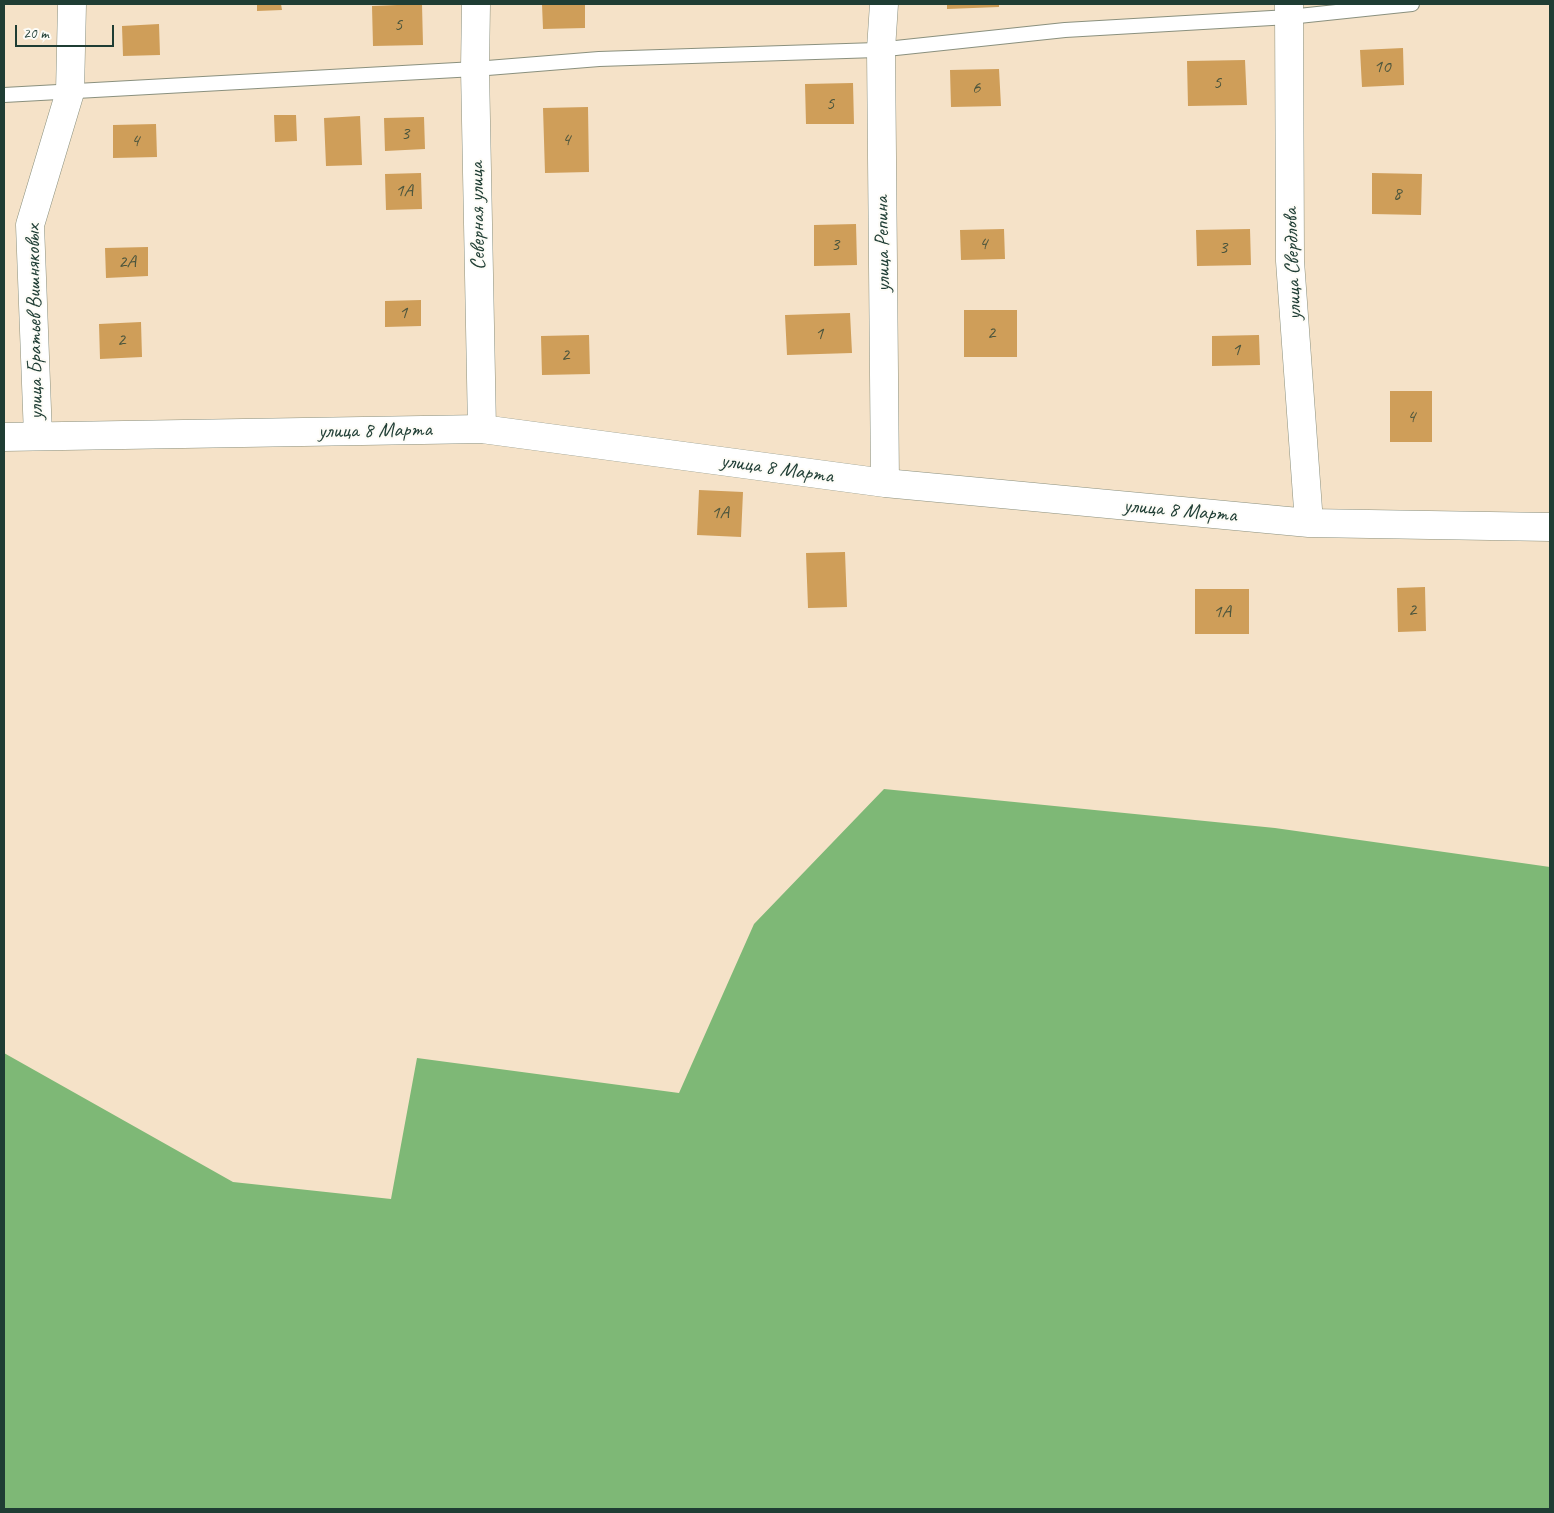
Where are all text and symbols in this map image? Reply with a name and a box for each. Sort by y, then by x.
house number: 5 [394,14,402,36]
scale bar [18,15,116,47]
text: 20 m [23,24,49,43]
house number: 10 [1373,56,1391,78]
house number: 5 [1213,72,1221,94]
house number: 6 [972,77,980,99]
house number: 5 [826,93,834,115]
house number: 3 [401,123,409,145]
house number: 4 [562,129,570,151]
house number: 4 [131,130,139,152]
street label: Северная улица [464,162,492,270]
house number: 1А [395,180,413,202]
house number: 8 [1393,183,1401,205]
street label: улица Репина [870,196,896,292]
street label: улица Свердлова [1278,208,1308,320]
street label: улица Братьев Вишняковых [21,224,49,420]
house number: 4 [979,233,987,255]
house number: 3 [831,234,839,256]
house number: 3 [1219,237,1227,259]
house number: 2А [118,251,136,273]
house number: 1 [399,302,407,324]
house number: 2 [987,322,995,344]
house number: 1 [815,323,823,345]
house number: 2 [117,329,125,351]
house number: 1 [1232,339,1240,361]
house number: 2 [561,344,569,366]
house number: 4 [1407,406,1415,428]
street label: улица 8 Марта [318,417,432,445]
street label: улица 8 Марта [719,449,835,489]
street label: улица 8 Марта [1122,494,1238,528]
house number: 1А [711,502,729,524]
house number: 2 [1408,599,1416,621]
house number: 1А [1213,601,1231,623]

